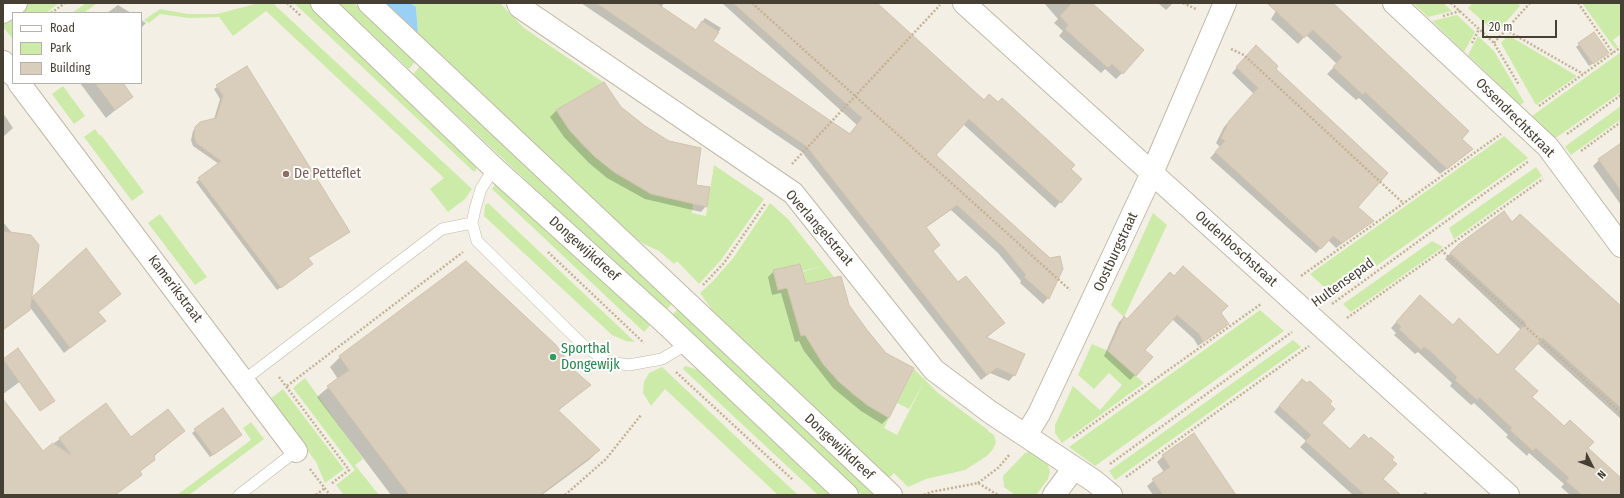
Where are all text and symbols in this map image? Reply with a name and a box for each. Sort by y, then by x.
legend [12,12,142,84]
scale bar [1484,12,1559,38]
text: 20 m [1489,20,1513,34]
text: Road [50,21,75,35]
text: Park [50,41,71,55]
text: Building [50,61,90,75]
street label: Ossendrechtstraat [1472,75,1558,161]
place label: De Petteflet [294,166,361,182]
marker: De Petteflet [281,169,291,179]
street label: Overlangelstraat [782,187,856,269]
street label: Oudenboschstraat [1191,208,1281,290]
street label: Oostburgstraat [1090,210,1142,294]
street label: Dongewijkdreef [545,213,623,285]
street label: Kamerikstraat [144,252,206,326]
street label: Hultensepad [1309,255,1377,311]
place label: Sporthal Dongewijk [561,341,620,374]
marker: Sporthal Dongewijk [548,352,558,362]
street label: Dongewijkdreef [801,411,877,483]
north arrow [1572,446,1612,486]
text: N [1594,468,1608,481]

